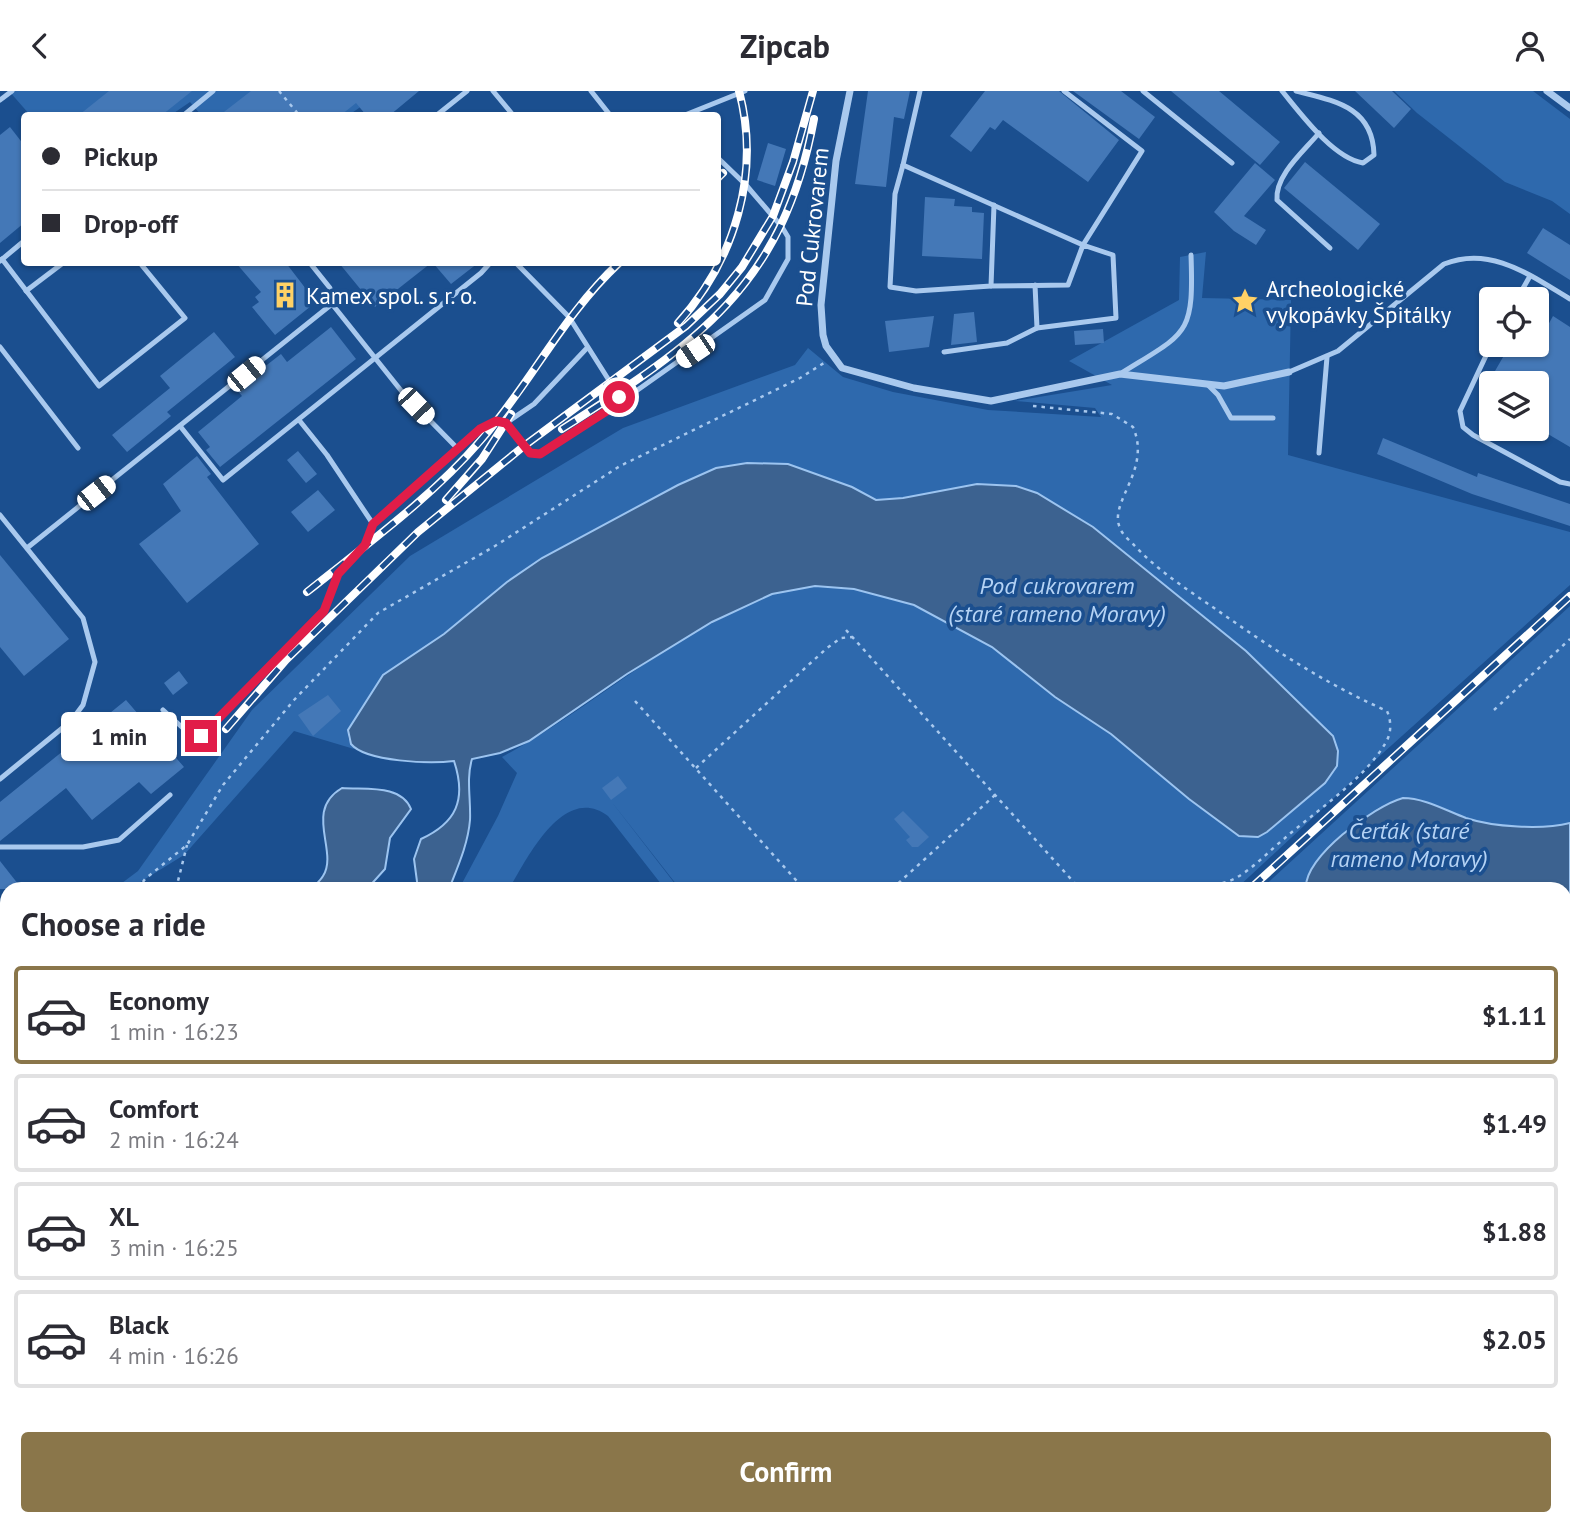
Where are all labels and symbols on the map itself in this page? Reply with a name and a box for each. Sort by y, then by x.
street label: Pod Cukrovarem [789,146,835,308]
place label: Archeologické vykopávky Špitálky [1266,274,1451,329]
building icon: Kamex spol. s r. o. [270,280,300,310]
place label: Kamex spol. s r. o. [306,281,477,310]
place icon: Archeologické vykopávky Špitálky [1230,286,1260,316]
car [672,331,719,371]
car [224,353,269,395]
route start [603,381,635,413]
car [394,384,439,428]
car [73,472,120,514]
water label: Pod cukrovarem (staré rameno Moravy) [948,570,1166,629]
callout: 1 min [61,711,176,761]
route end [185,720,217,752]
water label: Čerťák (staré rameno Moravy) [1330,815,1488,874]

